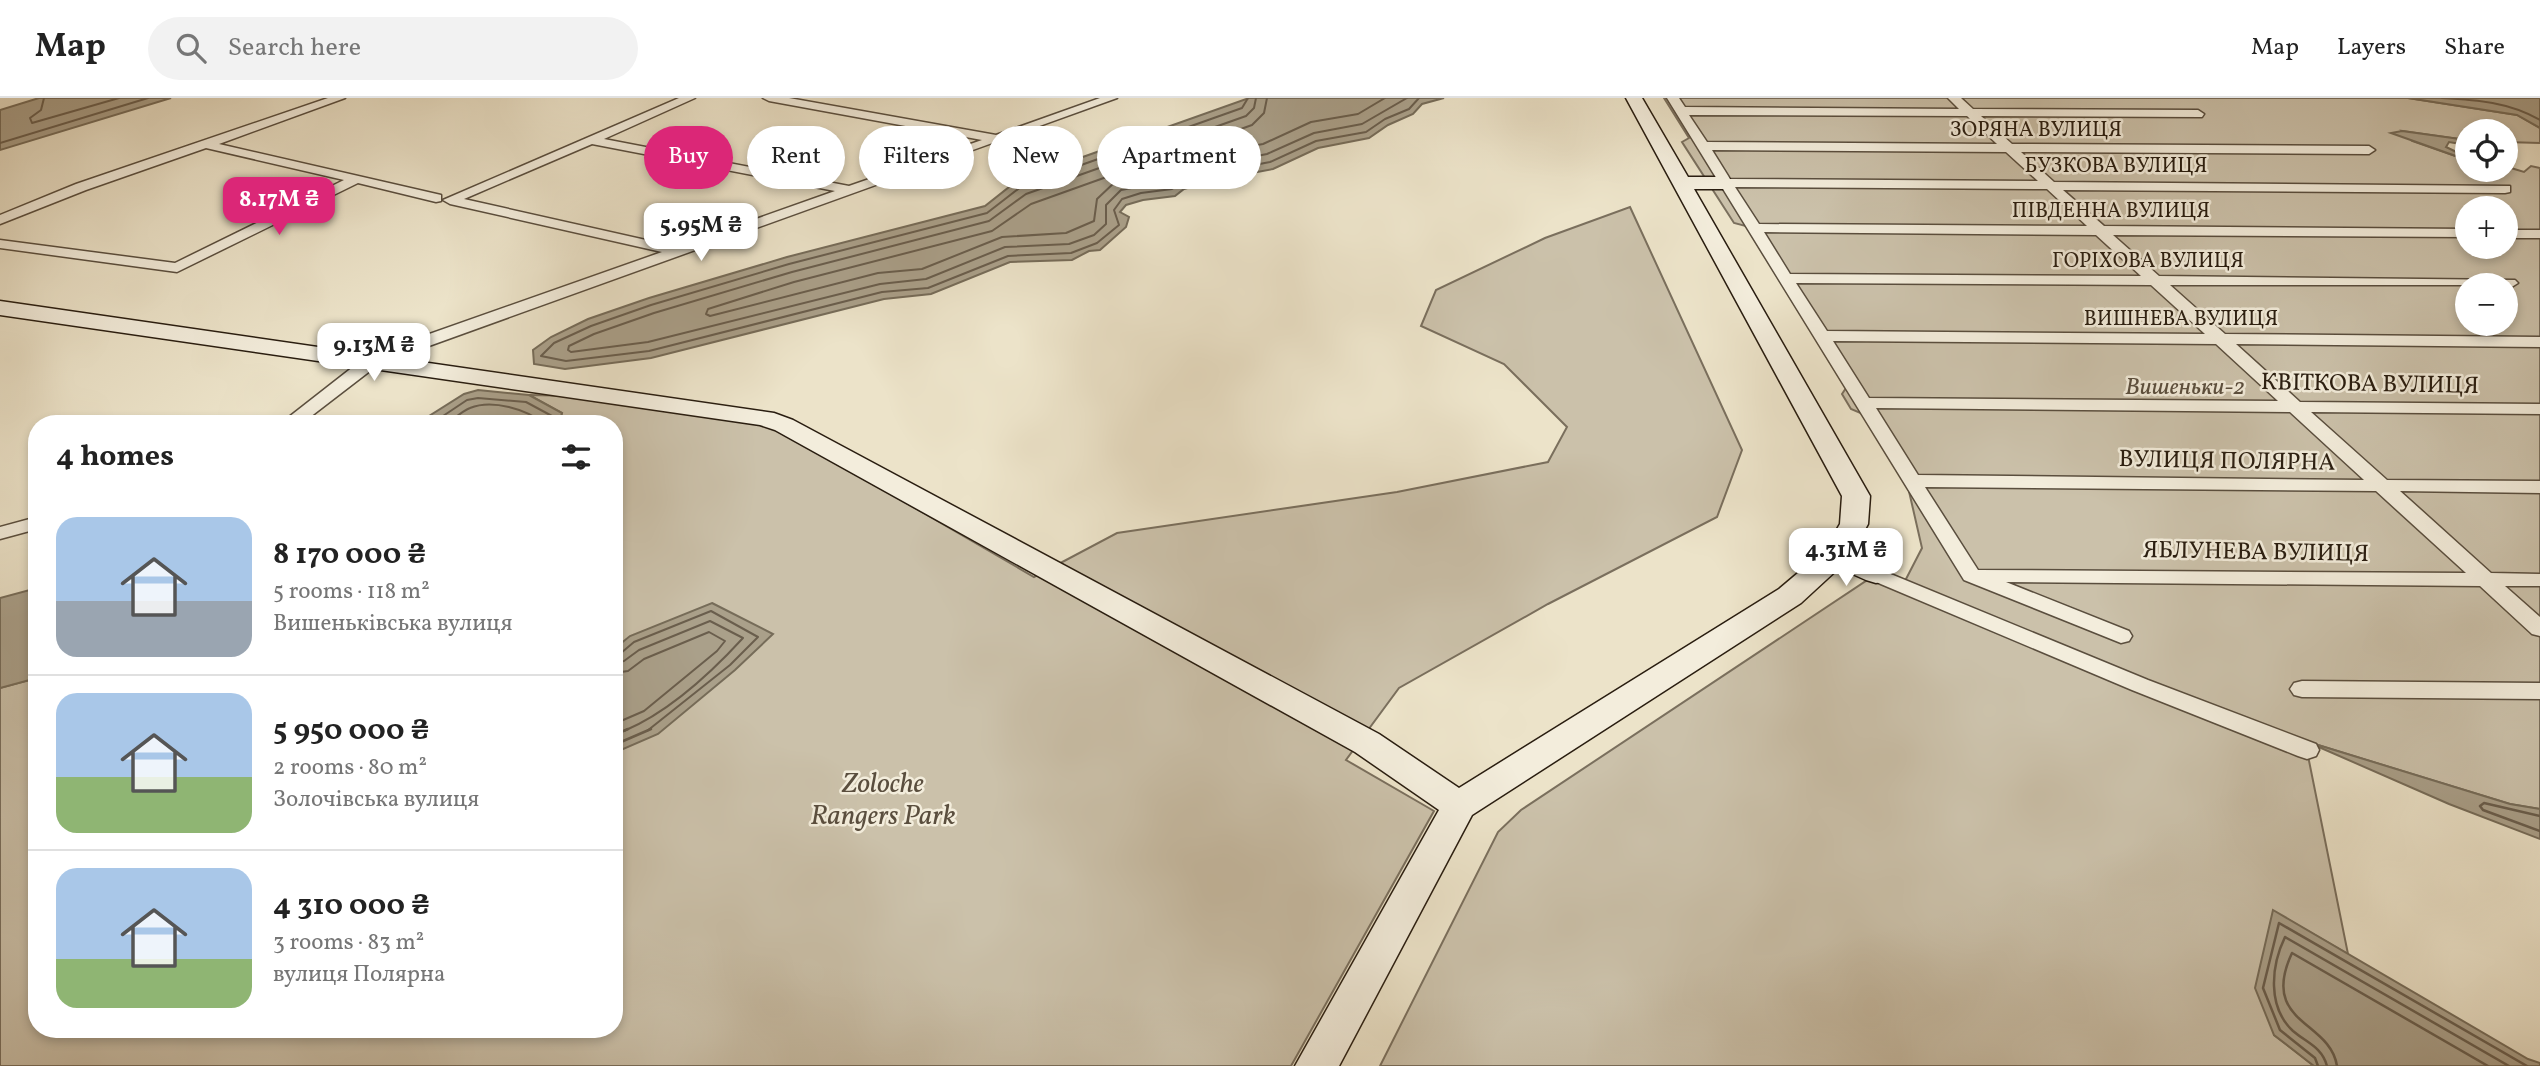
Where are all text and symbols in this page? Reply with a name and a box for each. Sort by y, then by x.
search box [148,17,638,80]
text: Map [35,25,106,71]
icon: search [172,29,210,67]
text: Search here [228,30,361,66]
text: Map [2251,31,2299,65]
text: Layers [2337,31,2406,65]
text: Share [2444,31,2505,65]
street label: ЗОРЯНА ВУЛИЦЯ [1950,116,2122,145]
map controls [2455,119,2518,336]
button: locate [2455,119,2518,182]
chip: Buy [644,126,733,189]
chip: Rent [747,126,845,189]
chip: Filters [859,126,974,189]
chip: New [988,126,1083,189]
chip: Apartment [1097,126,1261,189]
street label: БУЗКОВА ВУЛИЦЯ [2025,152,2207,181]
pin: 8.17M ₴ [214,178,344,237]
text: 8.17M ₴ [239,184,319,216]
button: + [2455,196,2518,259]
street label: ПІВДЕННА ВУЛИЦЯ [2012,197,2210,226]
pin: 5.95M ₴ [636,204,766,263]
text: 5.95M ₴ [660,210,742,242]
street label: ГОРІХОВА ВУЛИЦЯ [2052,247,2244,276]
button: − [2455,273,2518,336]
street label: ВИШНЕВА ВУЛИЦЯ [2084,305,2278,334]
pin: 9.13M ₴ [309,324,439,383]
text: 9.13M ₴ [333,330,415,362]
street label: КВІТКОВА ВУЛИЦЯ [2261,366,2479,404]
park label: Вишеньки-2 [2125,371,2245,405]
text: 4 homes [56,436,174,478]
icon: filters [557,438,595,476]
street label: ВУЛИЦЯ ПОЛЯРНА [2118,443,2336,481]
pin: 4.31M ₴ [1781,528,1911,588]
text: 8 170 000 ₴ [273,534,426,576]
street label: ЯБЛУНЕВА ВУЛИЦЯ [2143,534,2369,572]
text: 4.31M ₴ [1805,535,1887,567]
icon: home [112,545,196,629]
text: 5 rooms · 118 m² [273,576,430,608]
text: Вишеньківська вулиця [273,608,512,640]
text: 5 950 000 ₴ [273,710,429,752]
icon: home [112,721,196,805]
text: 2 rooms · 80 m² [273,752,427,784]
park label: Zoloche Rangers Park [810,765,956,836]
text: Золочівська вулиця [273,784,479,816]
text: 4 310 000 ₴ [273,885,430,927]
icon: home [112,896,196,980]
text: 3 rooms · 83 m² [273,927,424,959]
text: вулиця Полярна [273,959,445,991]

